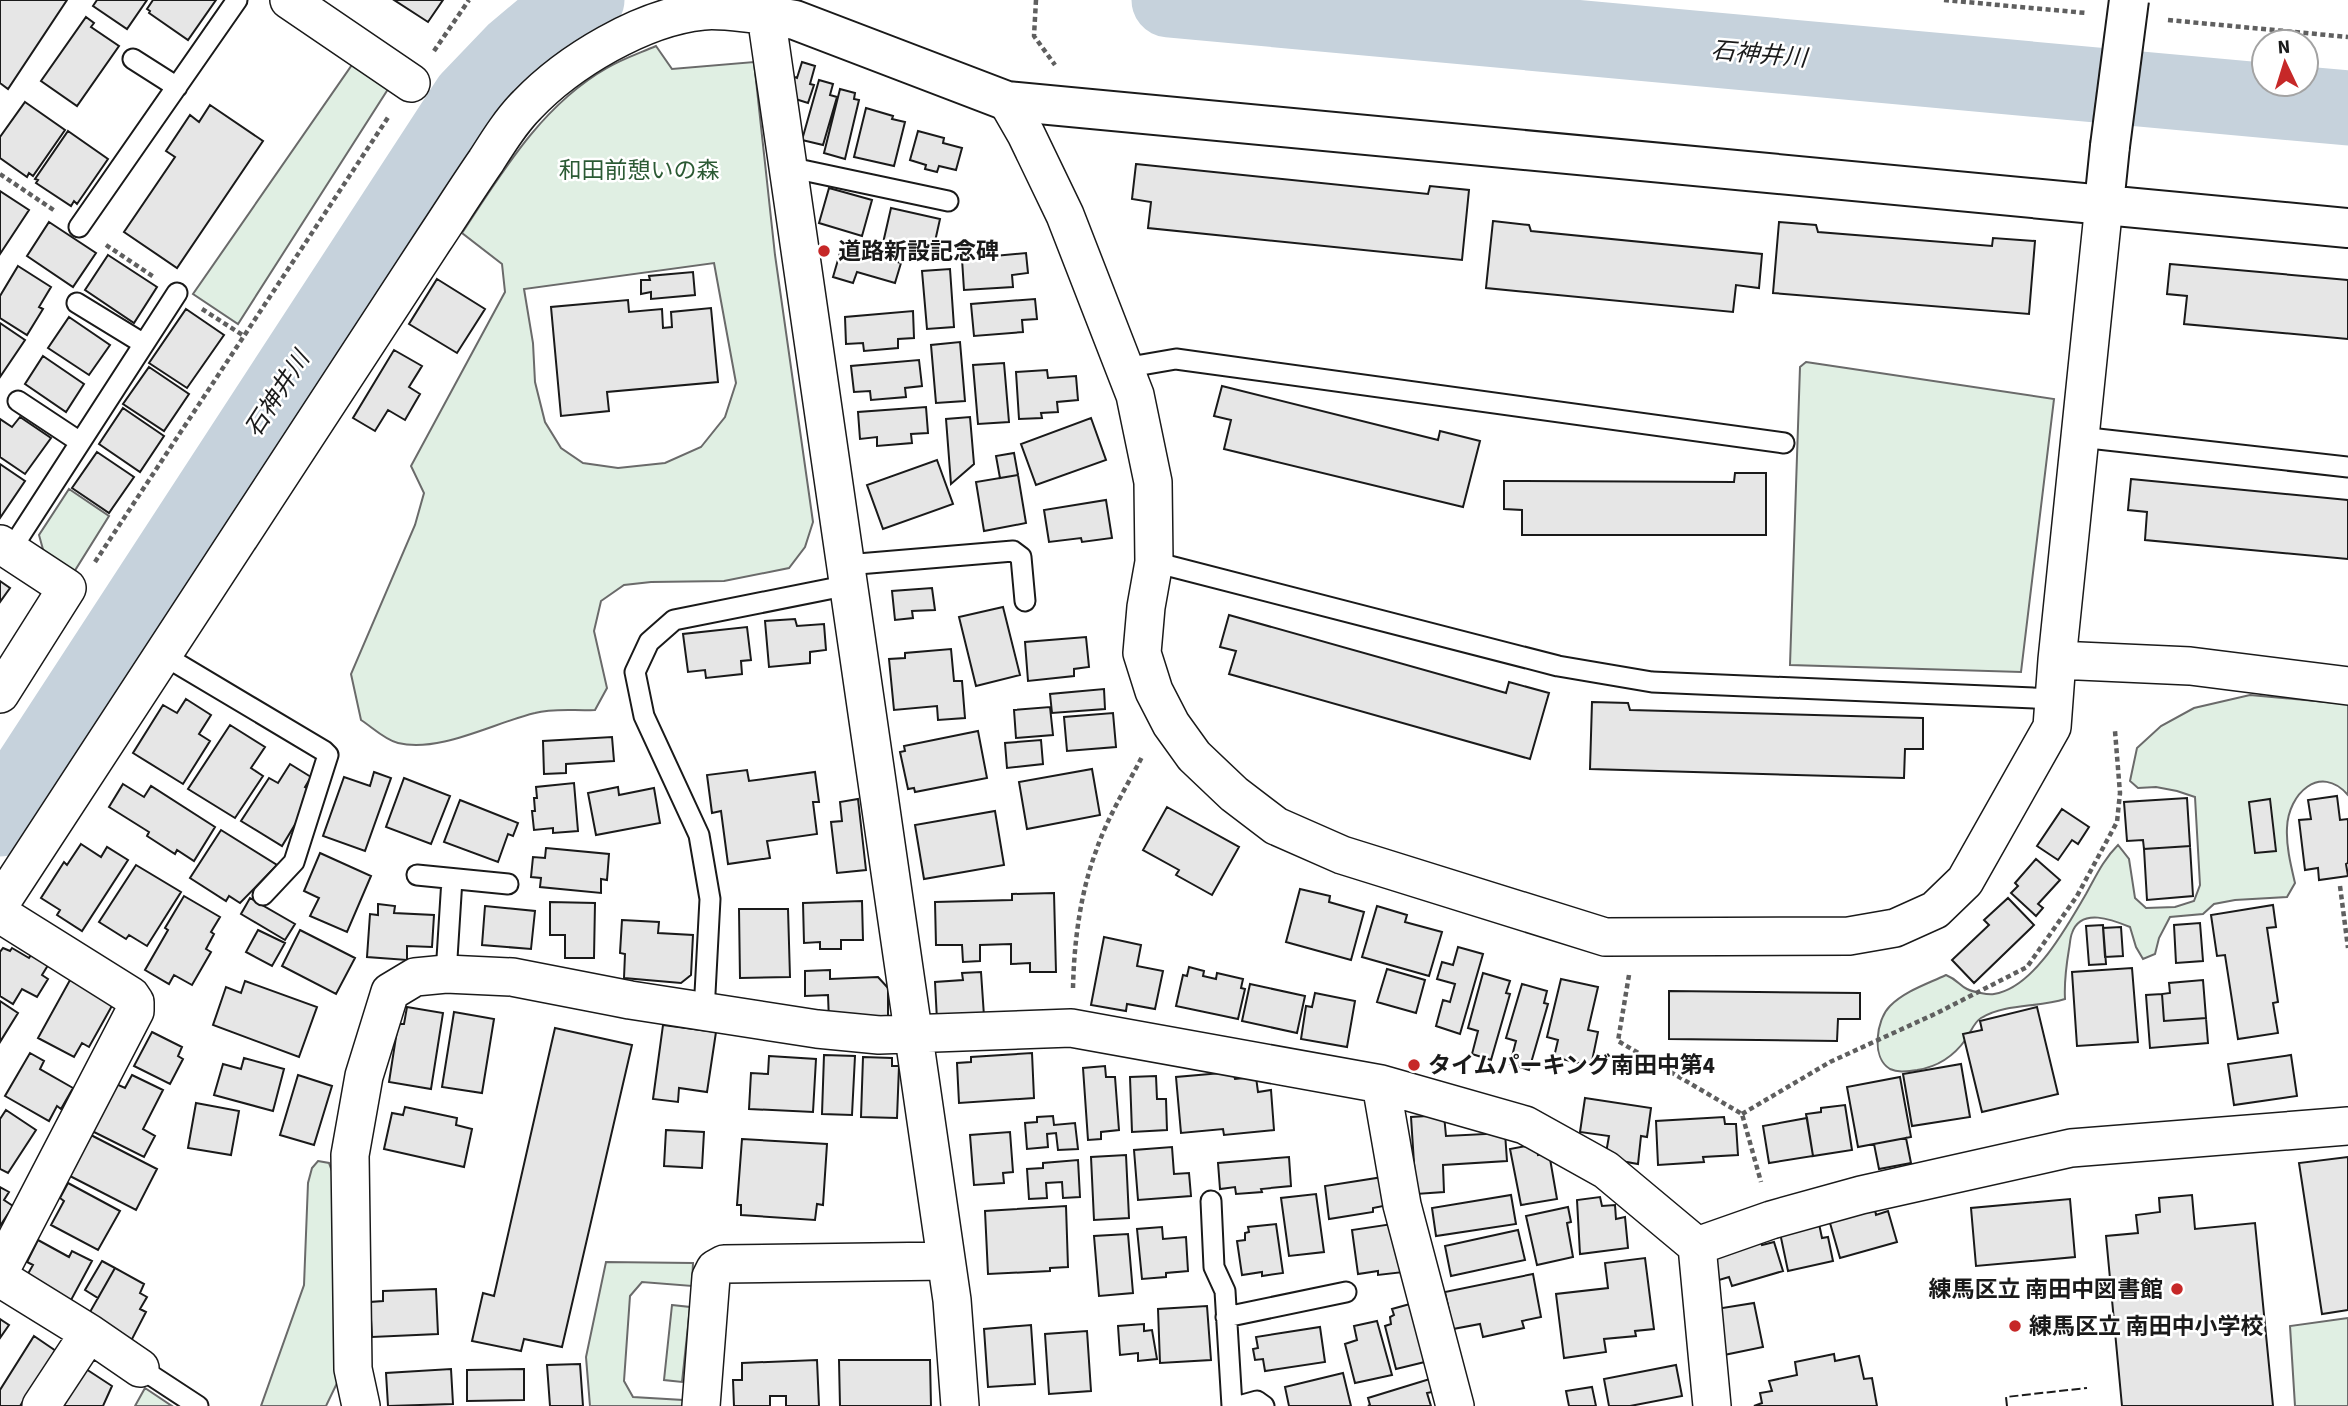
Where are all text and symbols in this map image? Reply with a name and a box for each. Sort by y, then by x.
north arrow [2250,28,2320,98]
water label: 石神井川 [1710,33,1811,76]
text: N [2277,34,2291,61]
park label: 和田前憩いの森 [559,154,720,187]
place label: 道路新設記念碑 [838,235,999,268]
marker: 道路新設記念碑 [816,243,832,259]
water label: 石神井川 [237,342,320,444]
place label: タイムパーキング南田中第4 [1428,1049,1715,1082]
marker: タイムパーキング南田中第4 [1406,1057,1422,1073]
place label: 練馬区立 南田中図書館 [1928,1273,2163,1306]
marker: 練馬区立 南田中図書館 [2169,1281,2185,1297]
place label: 練馬区立 南田中小学校 [2029,1310,2264,1343]
marker: 練馬区立 南田中小学校 [2007,1318,2023,1334]

